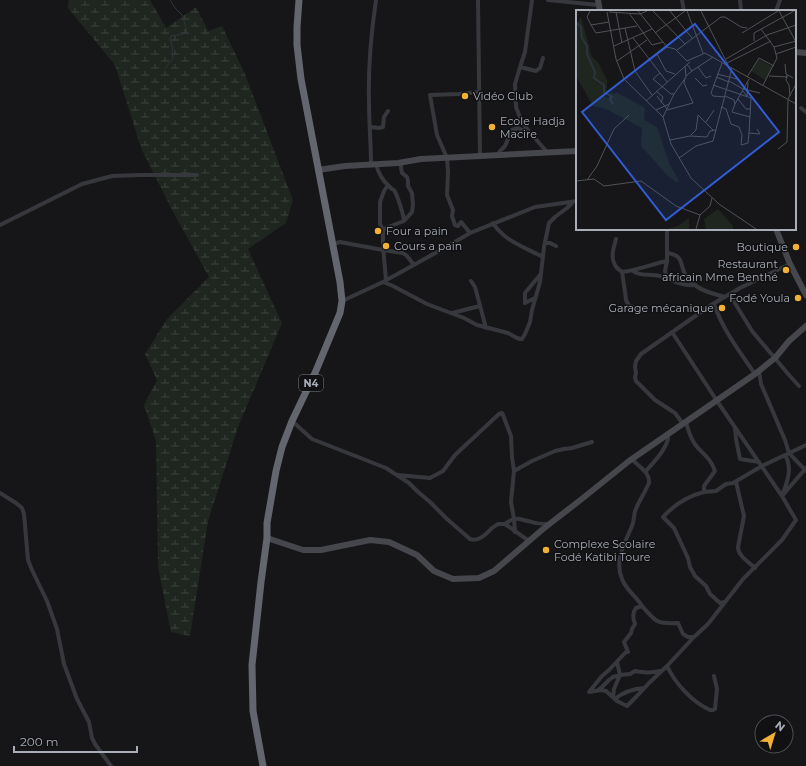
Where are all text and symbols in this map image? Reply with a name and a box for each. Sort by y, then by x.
inset map [576,10,796,230]
place label: Vidéo Club [473,89,533,103]
marker: Vidéo Club [460,91,470,101]
place label: Ecole Hadja Macire [500,114,565,141]
marker: Ecole Hadja Macire [487,122,497,132]
place label: Four a pain [386,224,448,238]
marker: Four a pain [373,226,383,236]
place label: Cours a pain [394,239,462,253]
place label: Boutique [736,240,788,254]
marker: Cours a pain [381,241,391,251]
marker: Boutique [791,242,801,252]
place label: Restaurant africain Mme Benthé [662,257,779,284]
marker: Restaurant africain Mme Benthé [781,265,791,275]
place label: Fodé Youla [729,291,790,305]
marker: Fodé Youla [793,293,803,303]
place label: Garage mécanique [609,301,714,315]
marker: Garage mécanique [717,303,727,313]
road number: N4 [299,375,323,391]
place label: Complexe Scolaire Fodé Katibi Toure [554,537,656,564]
marker: Complexe Scolaire Fodé Katibi Toure [541,545,551,555]
north arrow [754,714,794,754]
text: N [772,718,788,734]
scale bar [14,728,137,754]
text: 200 m [20,734,59,749]

